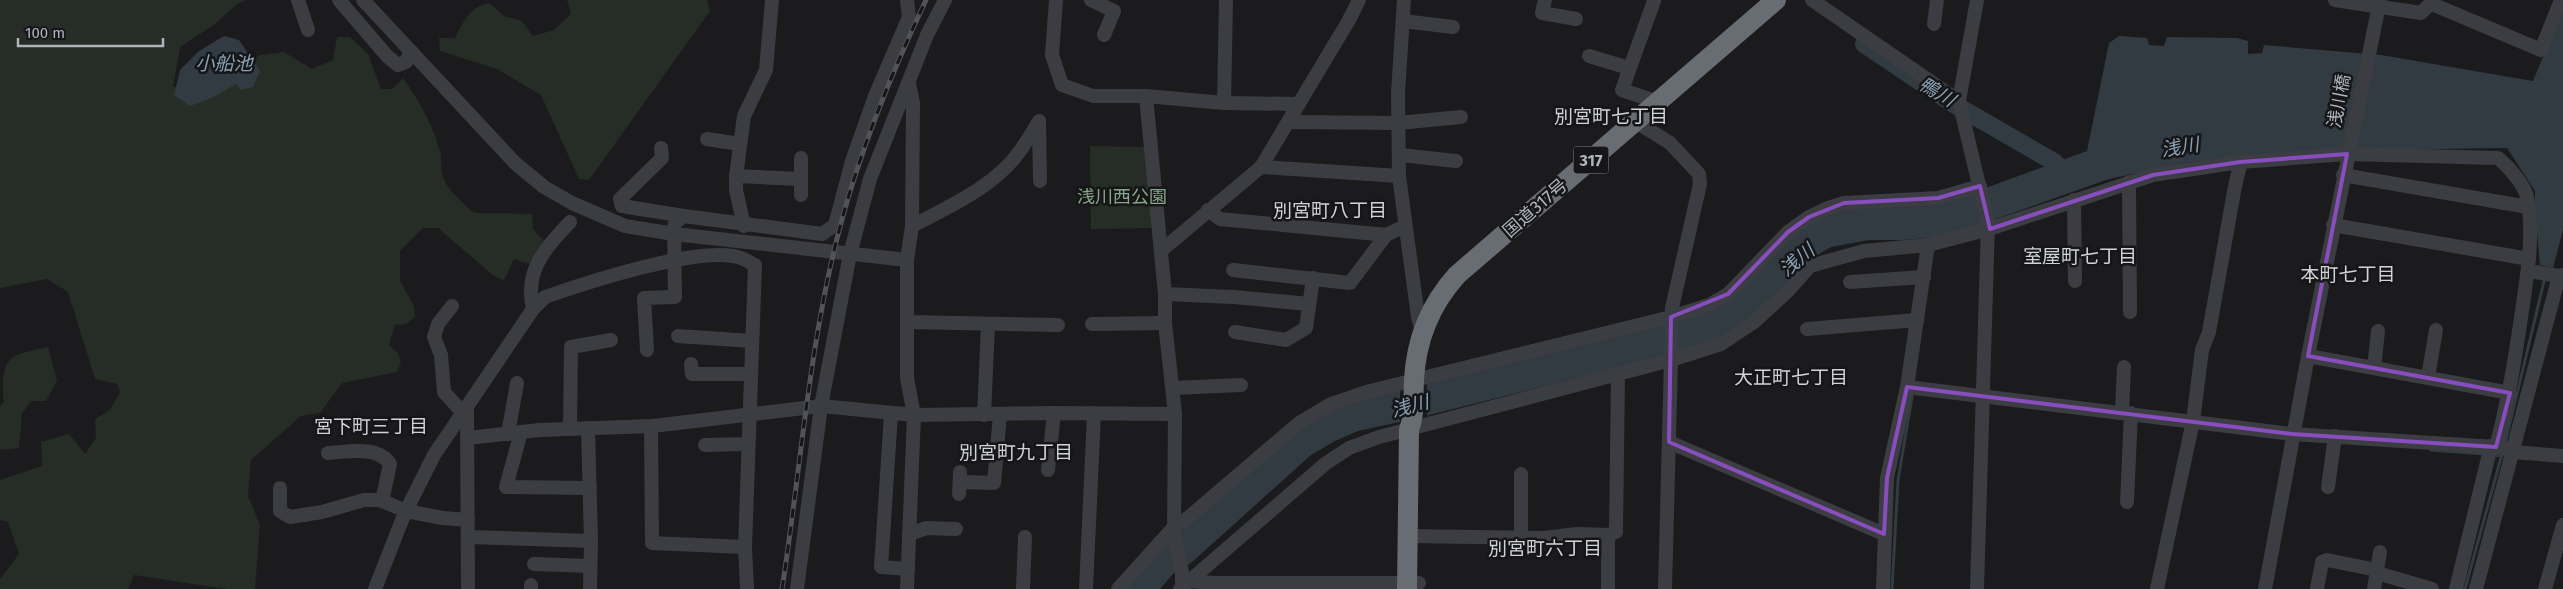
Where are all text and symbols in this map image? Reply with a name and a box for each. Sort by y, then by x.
scale bar [18,15,162,47]
text: 100 m [25,24,65,42]
water label: 小船池 [195,52,254,75]
water label: 鴨川 [1915,72,1961,113]
street label: 浅川橋 [2323,72,2355,130]
district label: 別宮町七丁目 [1554,105,1668,128]
water label: 浅川 [2159,132,2203,161]
road number: 317 [1574,146,1608,174]
street label: 国道317号 [1498,174,1572,242]
park label: 浅川西公園 [1077,186,1167,208]
district label: 別宮町八丁目 [1273,199,1387,222]
water label: 浅川 [1775,238,1820,281]
district label: 室屋町七丁目 [2023,245,2137,268]
district label: 本町七丁目 [2300,263,2396,286]
district label: 大正町七丁目 [1734,366,1848,389]
water label: 浅川 [1389,390,1433,422]
district label: 宮下町三丁目 [314,415,428,438]
district label: 別宮町九丁目 [959,441,1073,464]
district label: 別宮町六丁目 [1488,537,1602,560]

